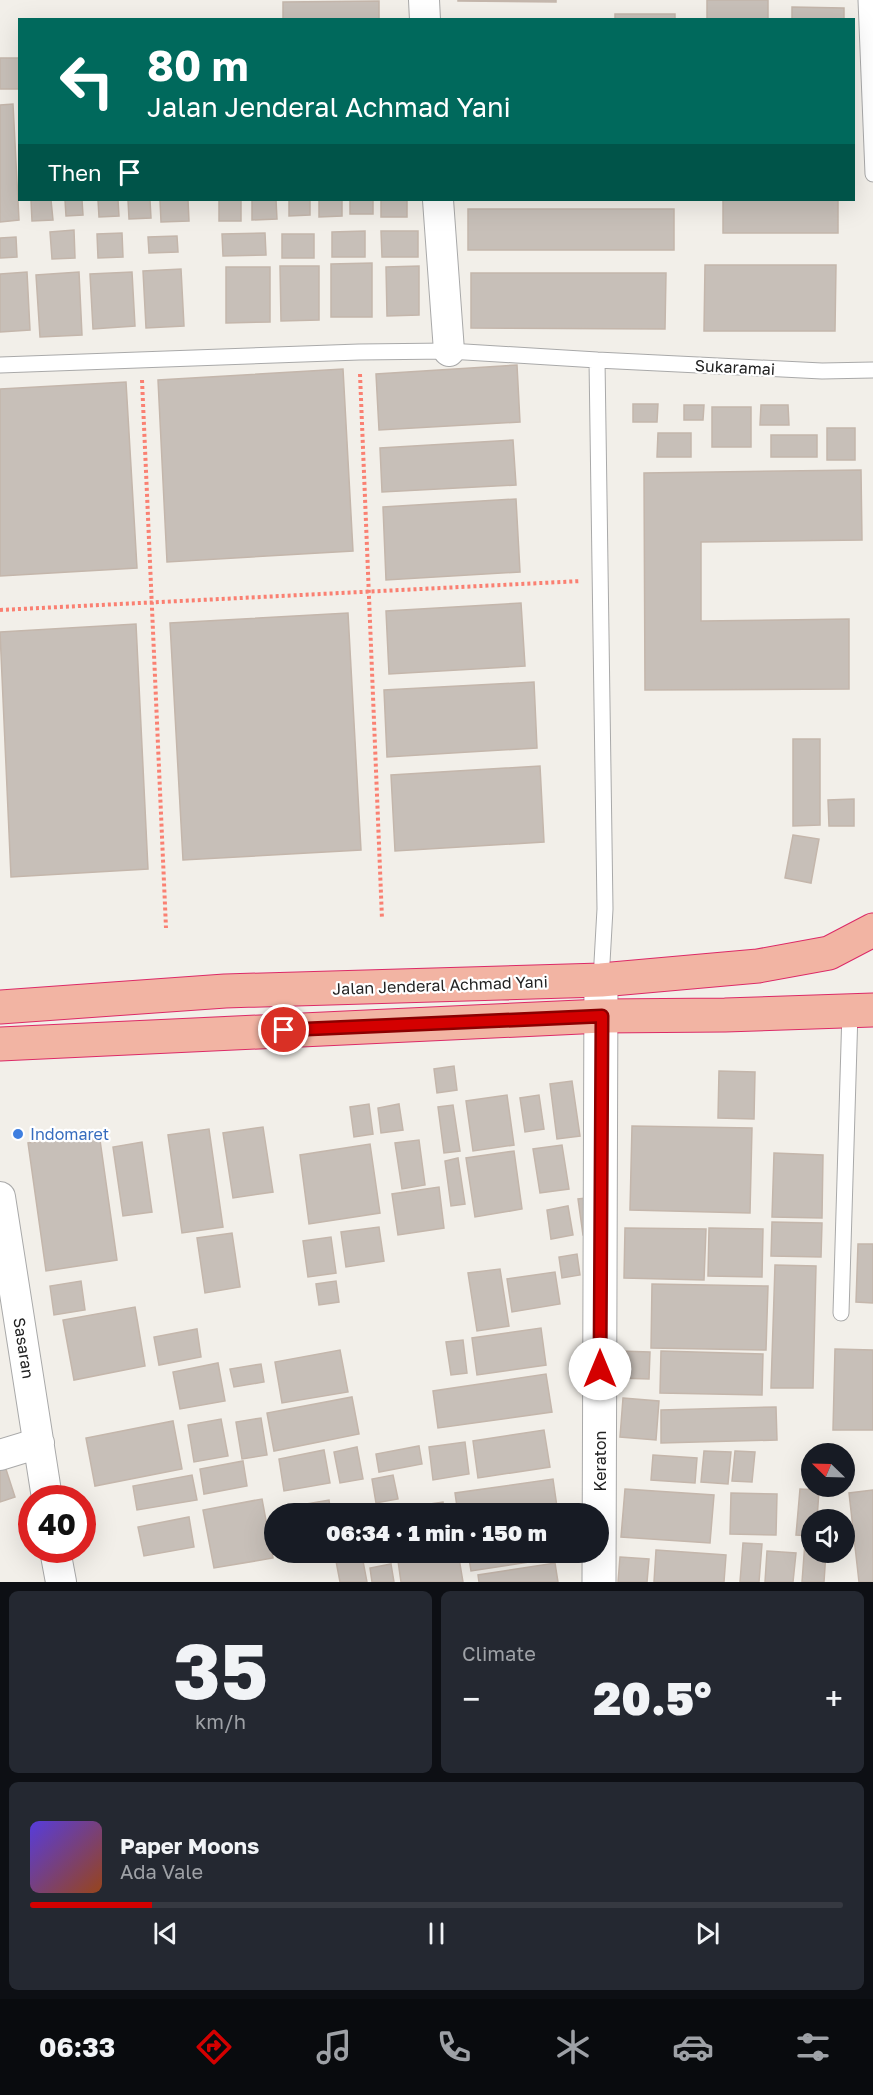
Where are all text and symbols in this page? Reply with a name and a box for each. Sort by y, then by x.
text: 80 m [147,40,248,90]
icon: left [48,42,126,120]
text: Jalan Jenderal Achmad Yani [147,91,511,123]
icon: arrive [113,156,146,189]
text: Then [48,159,101,186]
street label: Sukaramai [694,355,776,379]
street label: Jalan Jenderal Achmad Yani [332,971,548,999]
pin [258,1004,309,1055]
icon: arrive [267,1013,300,1046]
place label: Indomaret [30,1124,109,1144]
marker: Indomaret [11,1127,25,1141]
street label: Sasaran [9,1316,39,1380]
position arrow [568,1337,632,1401]
street label: Keraton [590,1431,610,1491]
north arrow [801,1443,855,1497]
map controls [801,1443,855,1563]
speed limit sign: 40 [18,1485,96,1563]
button: sound [801,1509,855,1563]
text: 06:34 · 1 min · 150 m [326,1519,547,1546]
text: 35 [173,1623,268,1716]
text: Climate [462,1641,536,1665]
text: 20.5° [593,1671,712,1725]
text: − [462,1679,480,1718]
text: + [825,1679,843,1718]
text: km/h [195,1709,246,1733]
text: Paper Moons [120,1832,259,1859]
text: Ada Vale [120,1859,203,1883]
icon: previous [149,1917,182,1950]
icon: pause [420,1917,453,1950]
icon: next [691,1917,724,1950]
icon: directions [193,2026,235,2068]
icon: music [313,2026,355,2068]
icon: phone [433,2026,475,2068]
icon: climate [552,2026,594,2068]
icon: car [672,2026,714,2068]
icon: filters [792,2026,834,2068]
text: 06:33 [39,2031,115,2063]

